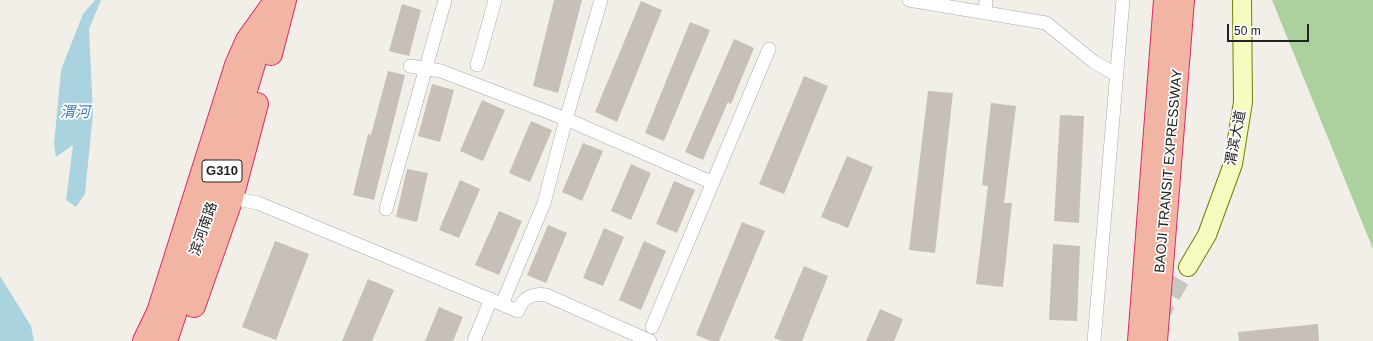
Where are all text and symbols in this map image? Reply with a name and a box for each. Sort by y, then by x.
scale bar [1229,16,1311,42]
text: 50 m [1234,24,1261,38]
street label: BAOJI TRANSIT EXPRESSWAY [1152,68,1186,274]
water label: 渭河 [60,104,90,122]
street label: 渭滨大道 [1222,109,1250,167]
road number: G310 [202,160,242,182]
street label: 滨河南路 [187,200,221,258]

